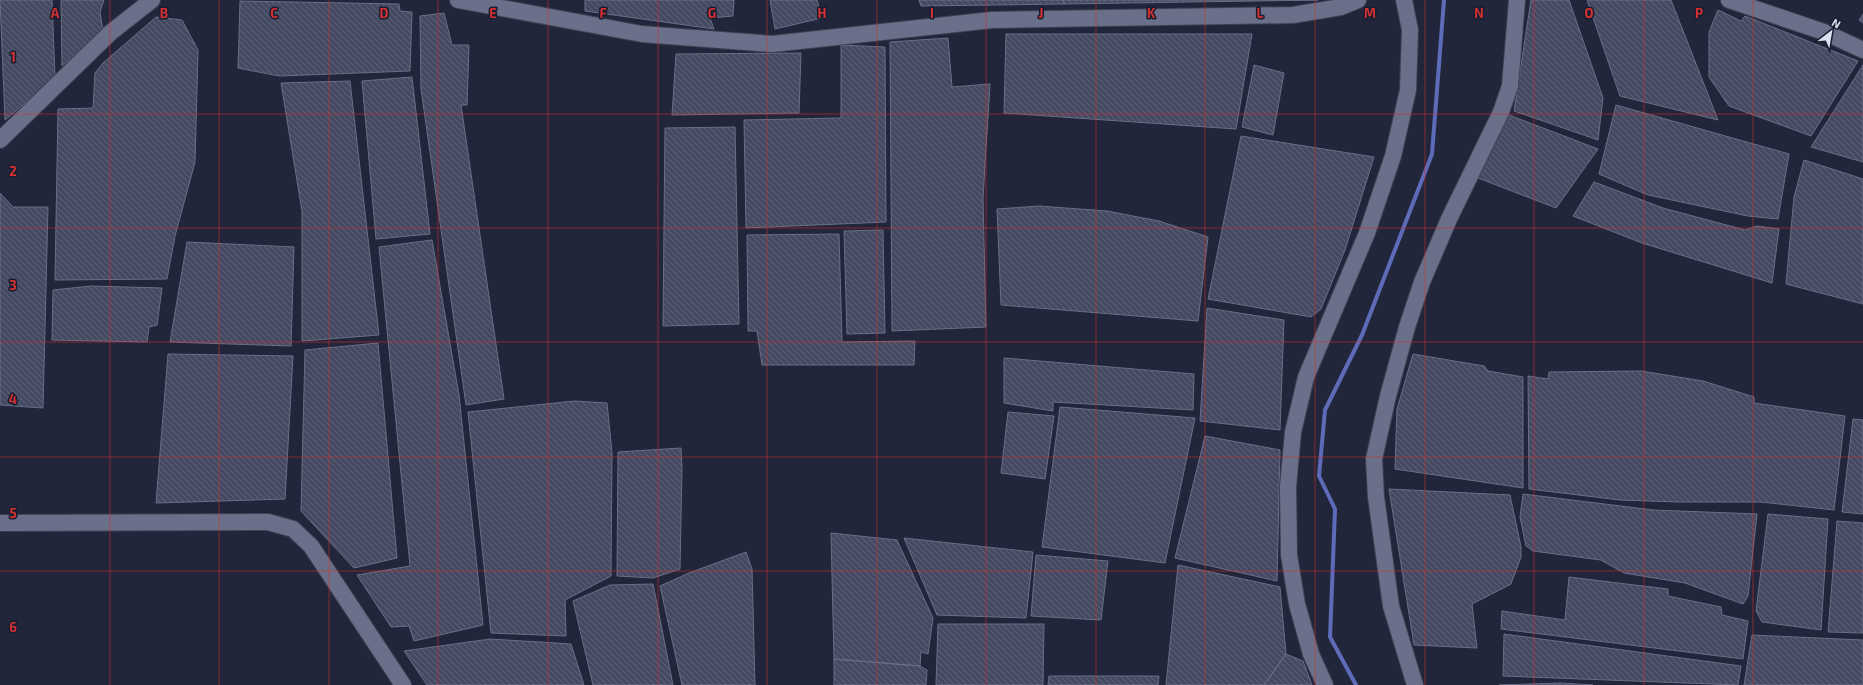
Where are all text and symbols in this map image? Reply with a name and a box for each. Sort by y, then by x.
text: A [51,5,60,21]
text: B [160,5,168,21]
text: C [270,5,278,21]
text: D [380,5,389,21]
text: E [489,5,497,21]
text: F [599,5,607,21]
text: G [708,5,716,21]
text: H [818,5,827,21]
text: I [930,5,934,21]
text: J [1039,5,1043,21]
text: K [1147,5,1156,21]
text: L [1257,5,1264,21]
text: M [1364,5,1376,21]
text: N [1474,5,1484,21]
text: O [1585,5,1594,21]
text: P [1695,5,1703,21]
north arrow [1811,12,1851,52]
text: N [1830,15,1843,31]
text: 1 [10,49,16,65]
text: 2 [9,163,17,179]
text: 3 [9,277,17,293]
text: 4 [9,391,17,407]
text: 5 [9,505,17,521]
text: 6 [9,619,17,635]

